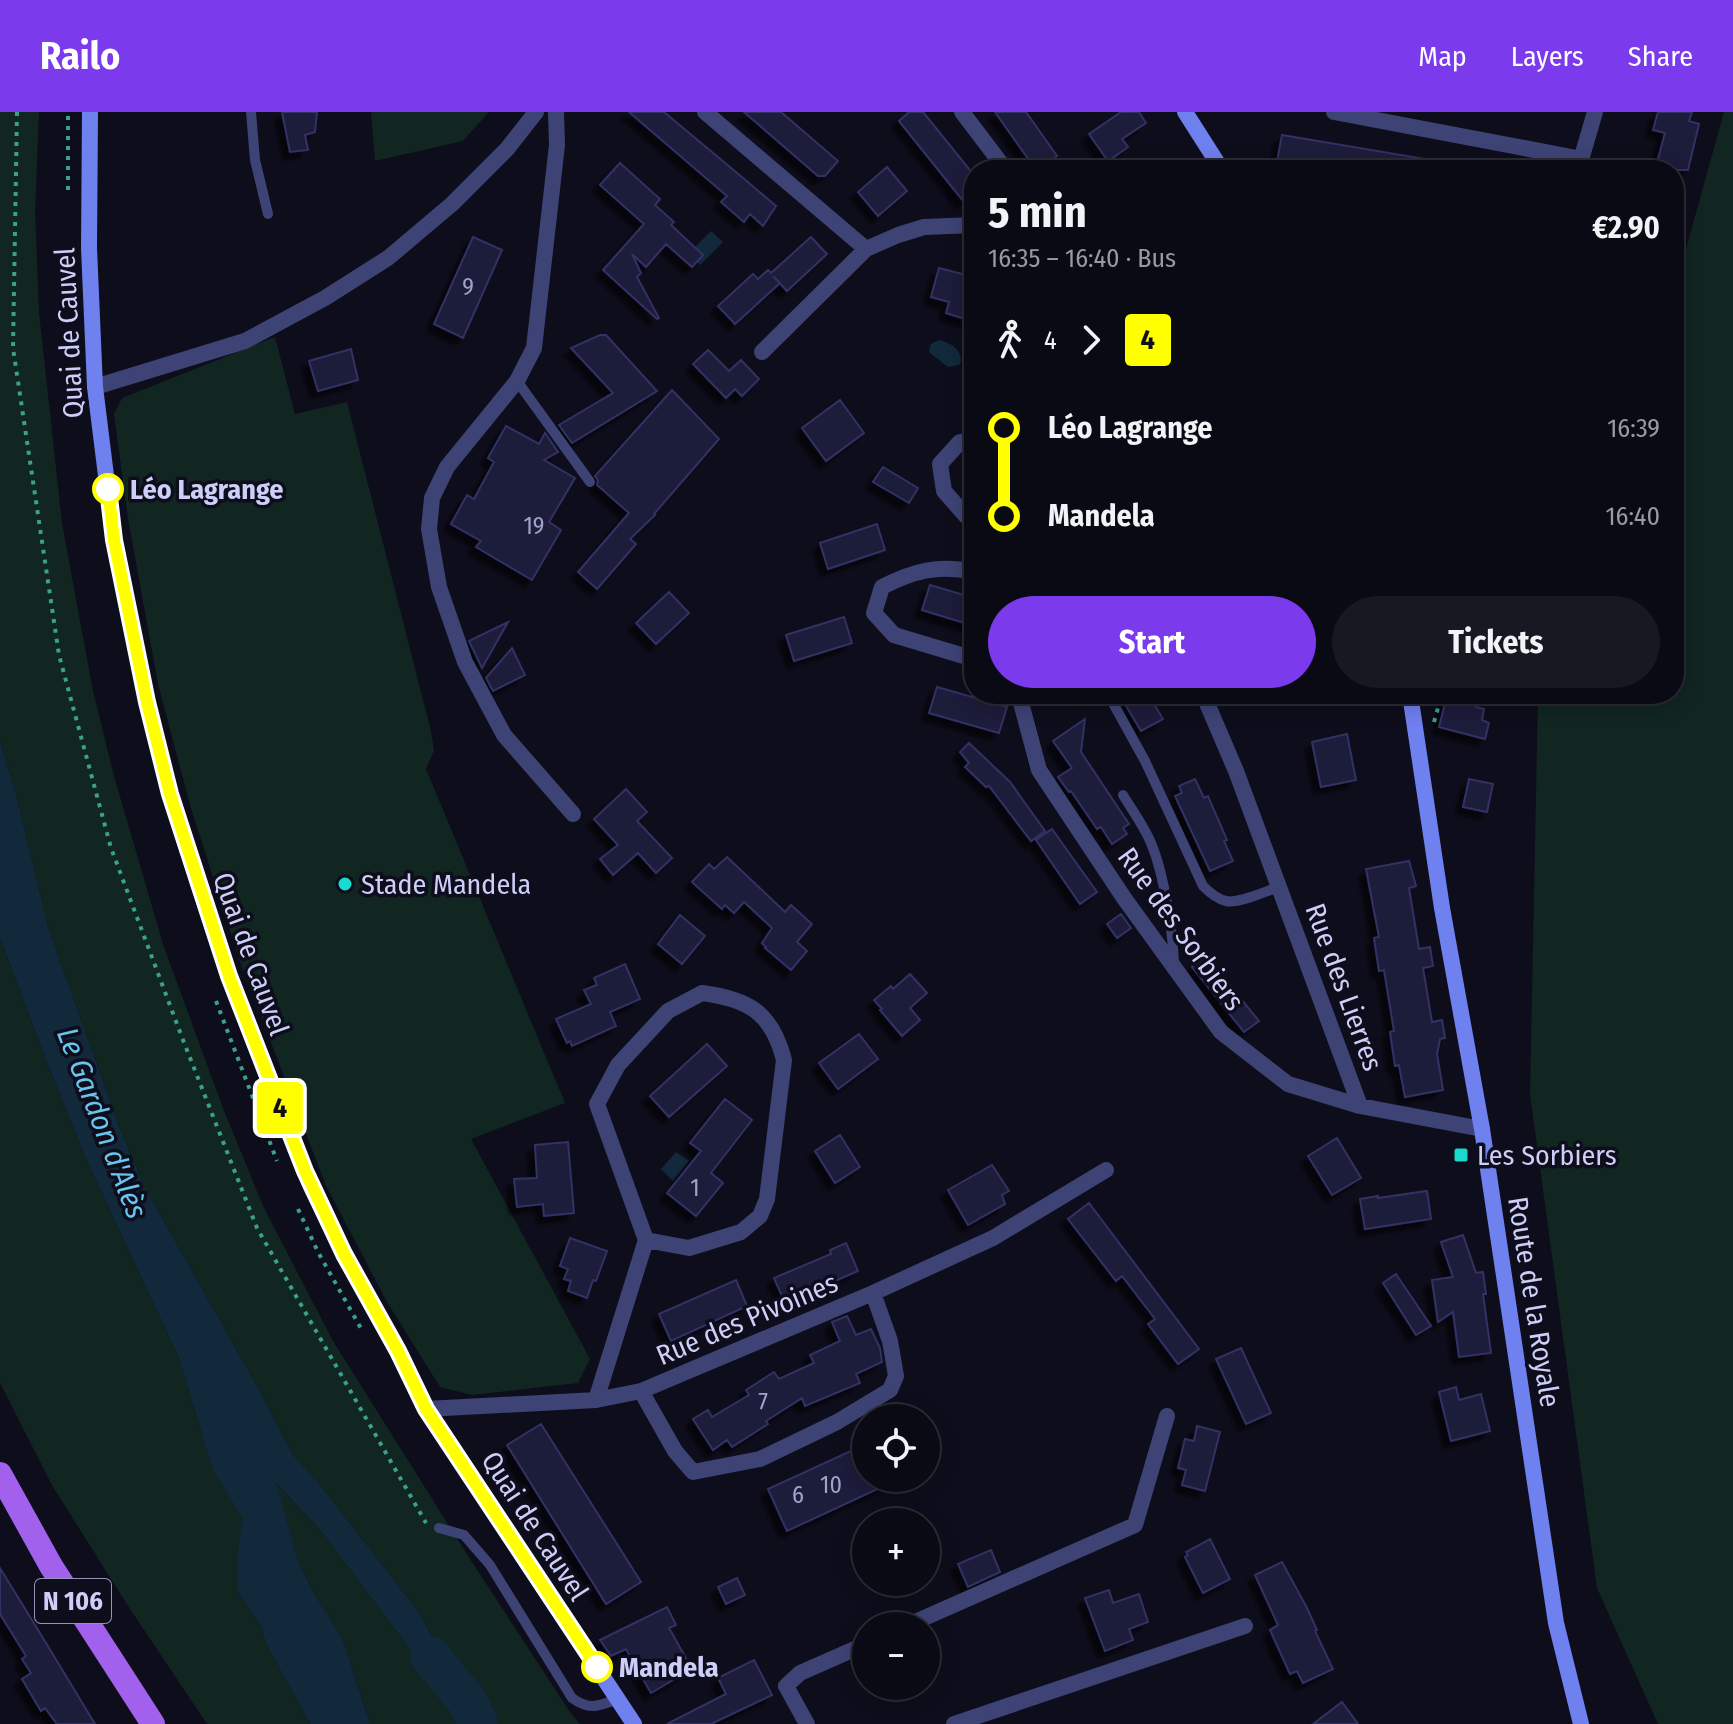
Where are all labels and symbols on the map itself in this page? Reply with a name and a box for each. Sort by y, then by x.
street label: Quai de Cauvel [48,247,90,419]
house number: 9 [462,273,474,301]
place label: Léo Lagrange [130,473,283,506]
marker: Léo Lagrange [93,474,123,504]
house number: 19 [523,512,545,540]
street label: Rue des Sorbiers [1111,841,1251,1017]
street label: Quai de Cauvel [206,868,296,1040]
place label: Stade Mandela [361,868,531,901]
marker: Stade Mandela [336,875,354,893]
street label: Rue des Lierres [1298,899,1390,1075]
water label: Le Gardon d'Alès [49,1023,155,1224]
line badge: 4 [254,1082,306,1134]
place label: Les Sorbiers [1477,1139,1617,1172]
marker: Les Sorbiers [1452,1146,1470,1164]
house number: 1 [690,1174,700,1202]
street label: Route de la Royale [1501,1195,1567,1409]
street label: Rue des Pivoines [651,1266,843,1372]
house number: 7 [758,1388,768,1416]
street label: Quai de Cauvel [475,1445,595,1607]
house number: 10 [820,1471,842,1499]
house number: 6 [792,1481,804,1509]
road number: N 106 [35,1579,111,1623]
place label: Mandela [619,1651,719,1684]
marker: Mandela [582,1652,612,1682]

